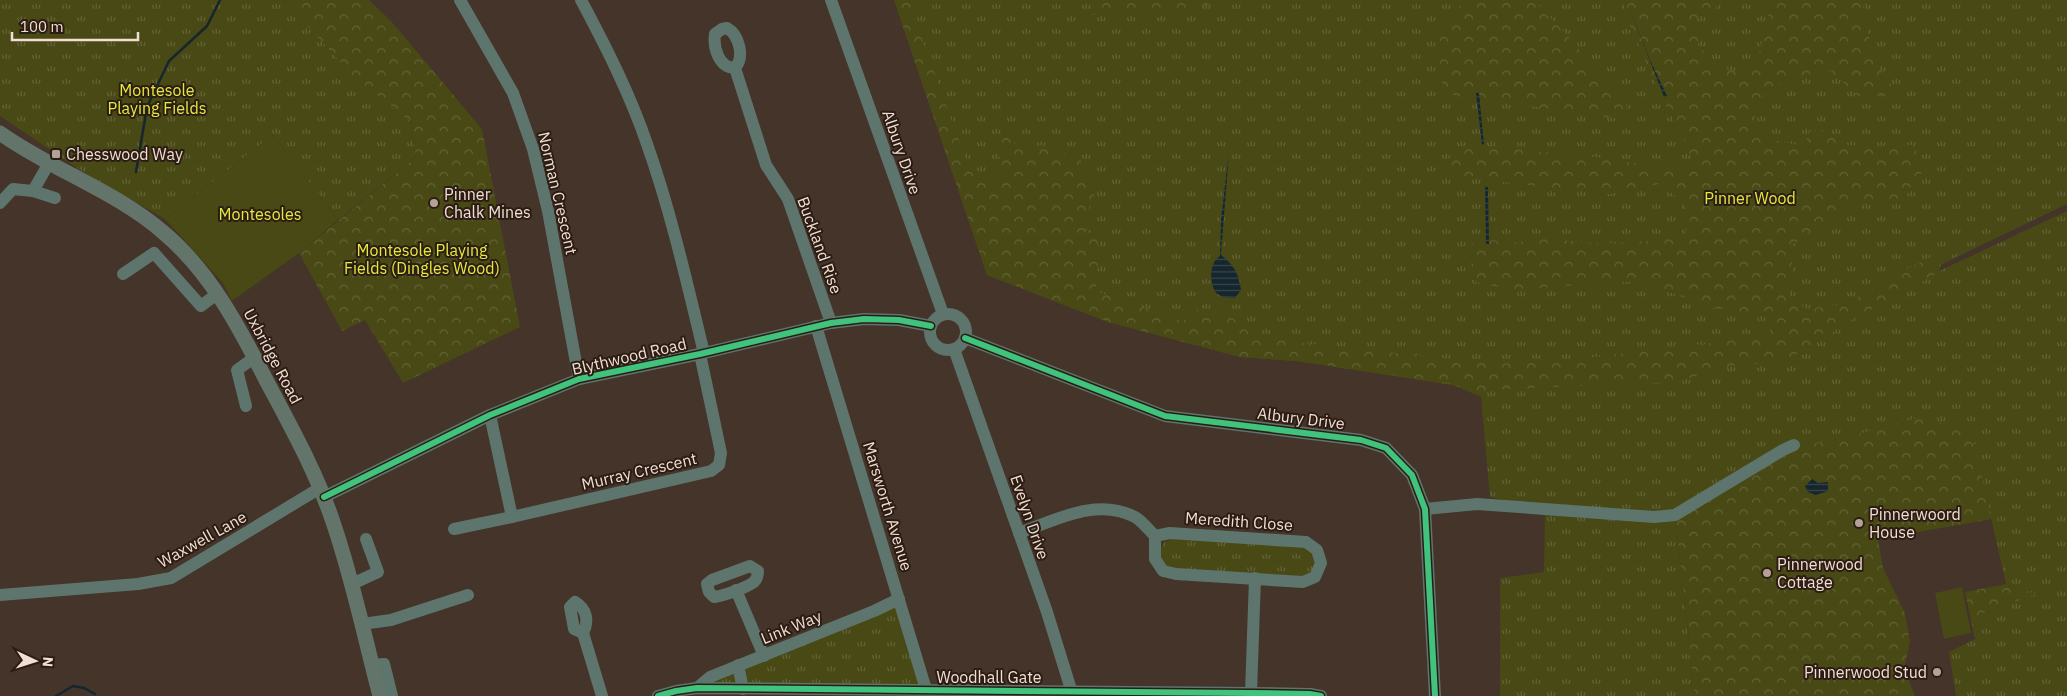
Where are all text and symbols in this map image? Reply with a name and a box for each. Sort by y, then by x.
scale bar [12,10,139,42]
text: 100 m [20,17,64,36]
park label: Montesole Playing Fields [108,80,206,118]
street label: Albury Drive [878,107,926,197]
street label: Norman Crescent [534,130,582,256]
place label: Chesswood Way [66,144,183,164]
marker: Chesswood Way [50,148,62,160]
place label: Pinner Chalk Mines [444,184,531,222]
park label: Pinner Wood [1704,188,1796,208]
street label: Buckland Rise [793,194,847,296]
marker: Pinner Chalk Mines [428,197,440,209]
park label: Montesoles [218,204,302,224]
park label: Montesole Playing Fields (Dingles Wood) [344,240,500,278]
street label: Uxbridge Road [240,305,306,407]
street label: Blythwood Road [570,333,688,379]
street label: Albury Drive [1256,403,1346,433]
street label: Marsworth Avenue [859,439,917,573]
street label: Murray Crescent [579,448,699,494]
street label: Evelyn Drive [1006,472,1054,562]
place label: Pinnerwoord House [1869,504,1961,542]
street label: Waxwell Lane [154,506,250,572]
street label: Meredith Close [1184,507,1294,535]
marker: Pinnerwoord House [1853,517,1865,529]
place label: Pinnerwood Cottage [1777,554,1863,592]
marker: Pinnerwood Cottage [1761,567,1773,579]
street label: Link Way [758,606,824,648]
north arrow [10,636,60,686]
text: N [39,656,57,668]
place label: Pinnerwood Stud [1804,662,1927,682]
marker: Pinnerwood Stud [1931,666,1943,678]
street label: Woodhall Gate [936,667,1042,687]

